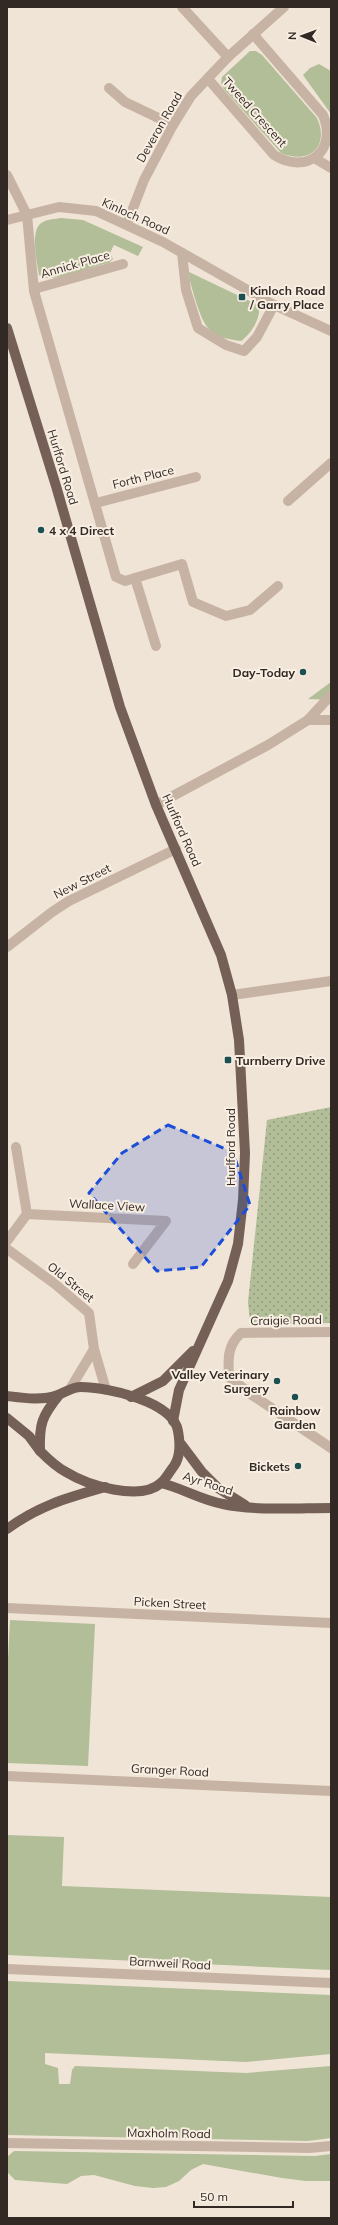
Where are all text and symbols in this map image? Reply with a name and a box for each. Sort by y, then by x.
north arrow [282,16,322,56]
text: N [285,32,299,40]
street label: Tweed Crescent [220,74,290,150]
street label: Deveron Road [133,89,185,165]
street label: Kinloch Road [100,194,172,238]
street label: Annick Place [39,247,111,281]
place label: Kinloch Road / Garry Place [249,283,325,312]
marker: Kinloch Road / Garry Place [237,292,247,302]
street label: Hurlford Road [44,427,82,507]
street label: Forth Place [111,462,175,492]
place label: 4 x 4 Direct [49,523,114,538]
marker: 4 x 4 Direct [36,525,46,535]
place label: Day-Today [233,665,295,680]
marker: Day-Today [298,667,308,677]
street label: Hurlford Road [159,791,205,869]
street label: New Street [51,860,113,902]
place label: Turnberry Drive [236,1053,326,1068]
marker: Turnberry Drive [223,1055,233,1065]
street label: Hurlford Road [223,1108,238,1186]
street label: Wallace View [68,1196,146,1215]
street label: Old Street [45,1259,97,1305]
street label: Craigie Road [250,1312,322,1328]
place label: Valley Veterinary Surgery [170,1367,269,1396]
marker: Valley Veterinary Surgery [272,1376,282,1386]
marker: Rainbow Garden [290,1392,300,1402]
place label: Rainbow Garden [269,1403,321,1432]
place label: Bickets [249,1459,290,1474]
marker: Bickets [293,1461,303,1471]
street label: Ayr Road [181,1468,235,1498]
street label: Picken Street [133,1594,207,1612]
street label: Granger Road [131,1760,209,1780]
street label: Barnweil Road [129,1953,211,1973]
street label: Maxholm Road [127,2125,211,2141]
scale bar [194,2183,293,2209]
text: 50 m [200,2189,228,2204]

